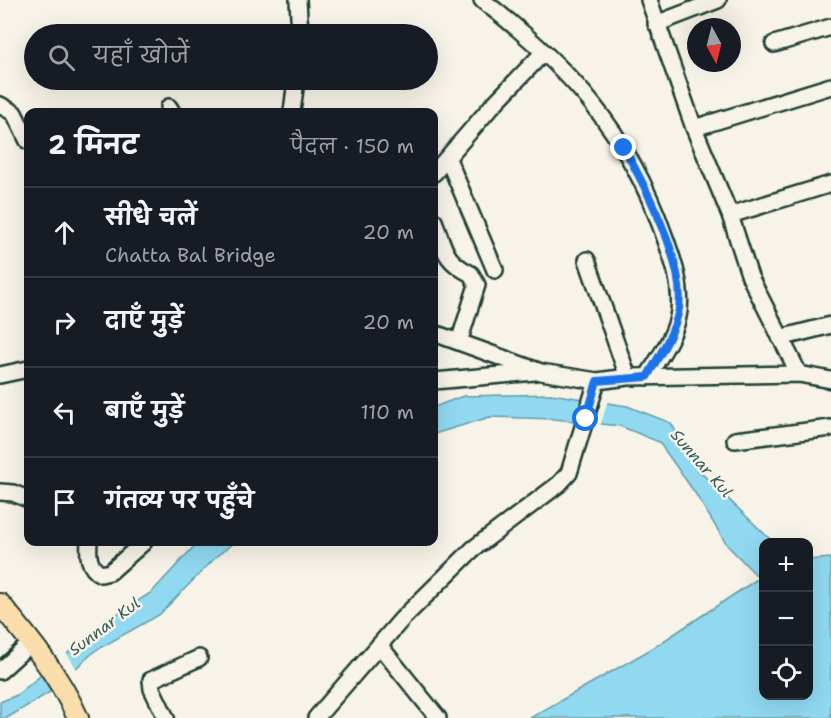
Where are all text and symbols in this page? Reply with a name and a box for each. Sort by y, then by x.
north arrow [687,18,741,72]
search box [24,24,438,90]
icon: search [45,41,78,74]
text: यहाँ खोजें [93,41,189,70]
text: 2 मिनट [48,127,138,162]
text: पैदल · 150 m [290,133,414,159]
route end [610,134,636,160]
text: सीधे चलें [105,203,197,232]
icon: ahead [48,216,81,249]
text: 20 m [363,219,414,245]
text: Chatta Bal Bridge [105,242,276,268]
icon: right [48,306,81,339]
text: दाएँ मुड़ें [105,306,184,335]
text: 20 m [363,309,414,335]
icon: left [48,396,81,429]
text: बाएँ मुड़ें [105,396,184,425]
text: 110 m [360,399,414,425]
route start [572,405,598,431]
water label: Sunnar Kul [666,425,737,502]
icon: arrive [48,486,81,519]
text: गंतव्य पर पहुँचे [105,486,254,515]
map controls [759,538,813,700]
button: + [759,538,813,592]
button: − [759,592,813,646]
water label: Sunnar Kul [64,593,144,660]
button: locate [759,646,813,700]

